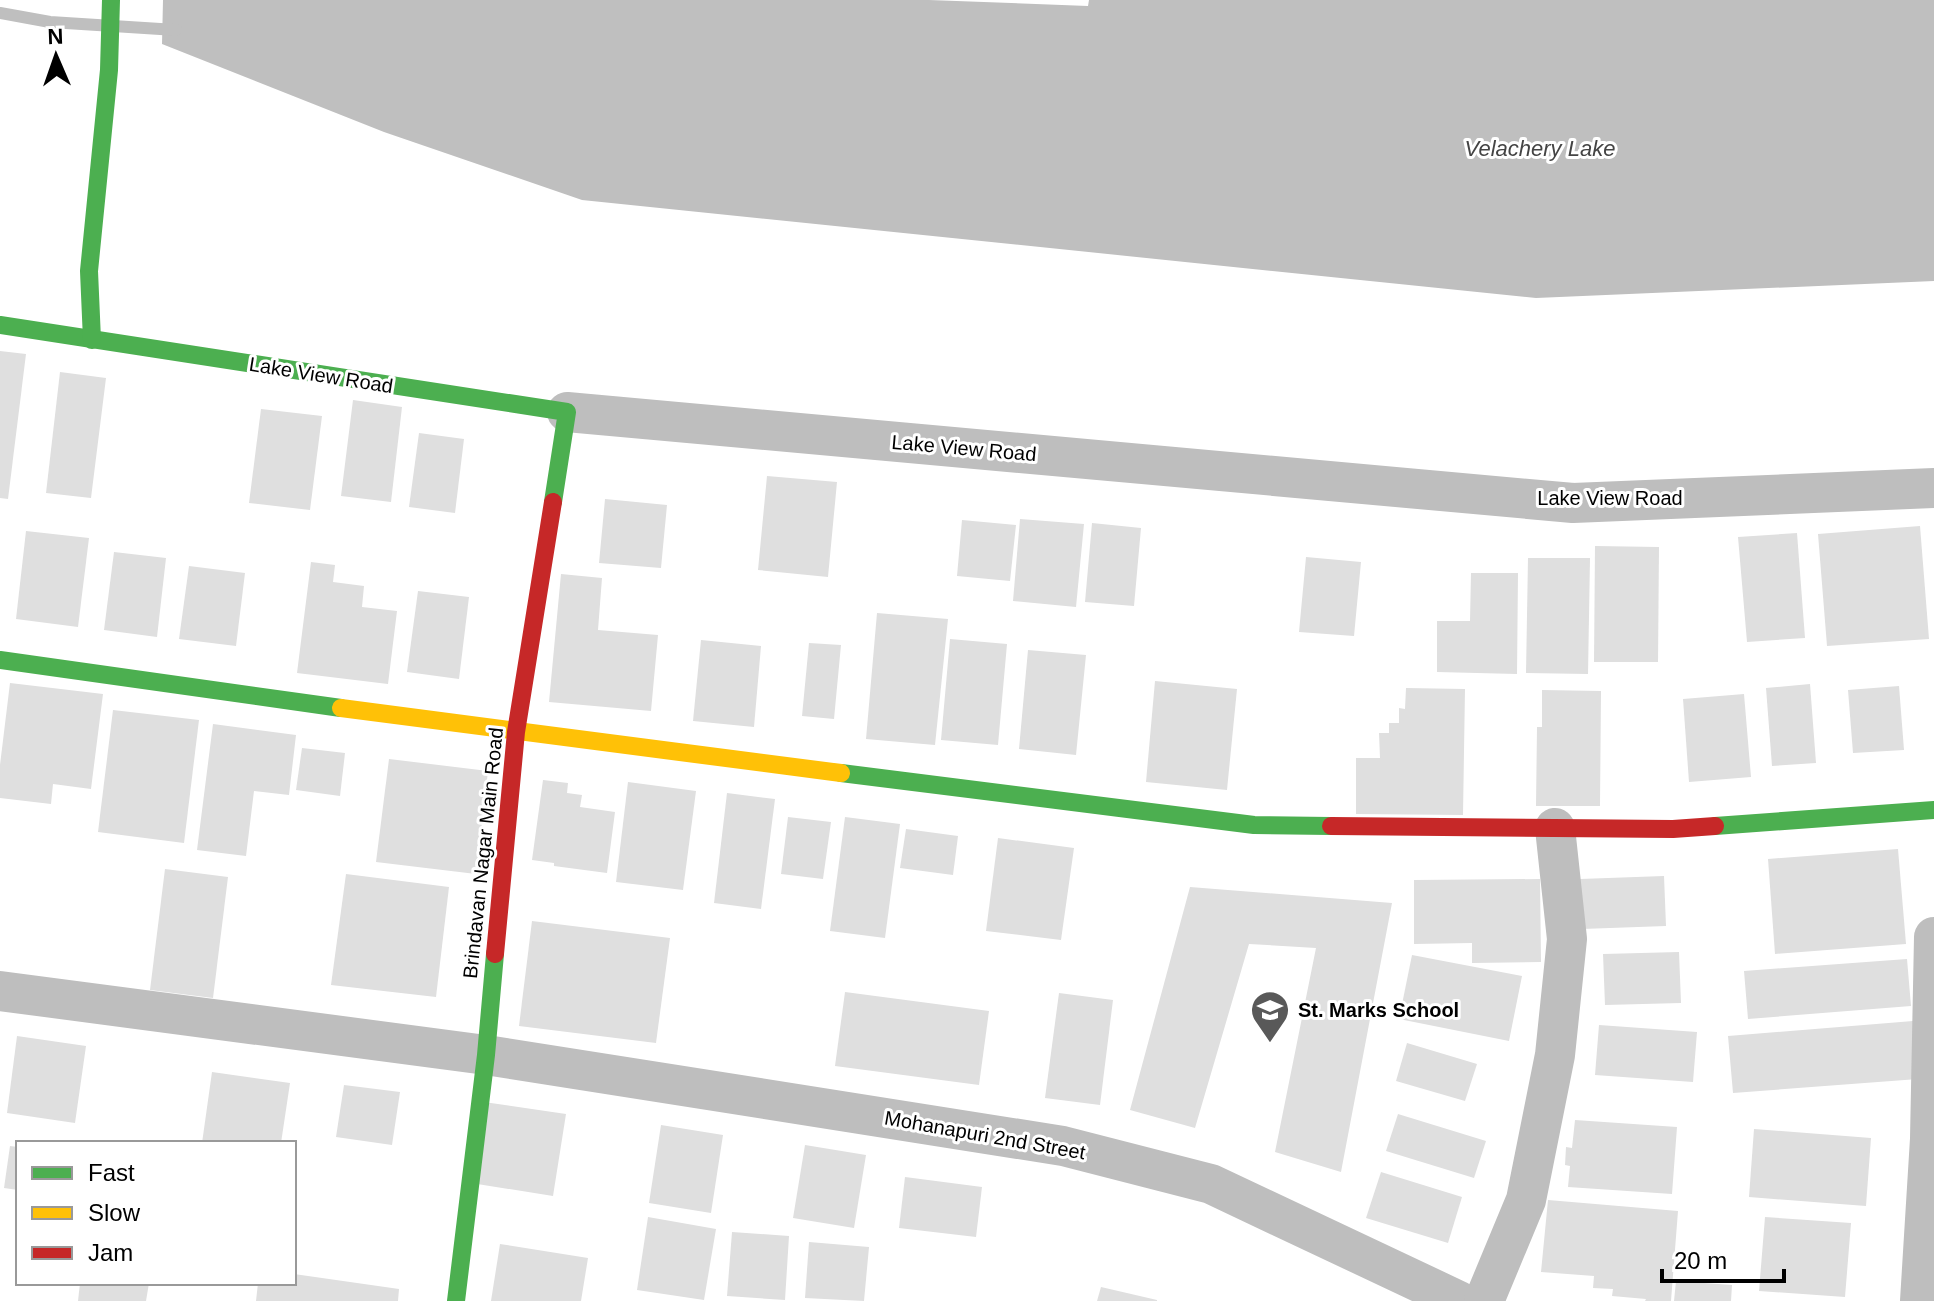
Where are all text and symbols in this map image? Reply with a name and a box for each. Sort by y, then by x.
north arrow [16,16,96,96]
text: N [47,24,64,49]
water label: Velachery Lake [1465,136,1615,161]
street label: Lake View Road [248,353,394,397]
street label: Lake View Road [891,431,1037,465]
street label: Lake View Road [1537,487,1683,509]
street label: Brindavan Nagar Main Road [459,726,507,980]
school or university icon: St. Marks School [1249,989,1291,1044]
place label: St. Marks School [1298,999,1459,1021]
street label: Mohanapuri 2nd Street [883,1107,1088,1164]
legend [16,1141,296,1285]
text: Fast [88,1159,135,1186]
text: Slow [88,1199,141,1226]
scale bar [1662,1233,1784,1283]
text: Jam [88,1239,133,1266]
text: 20 m [1674,1247,1727,1274]

